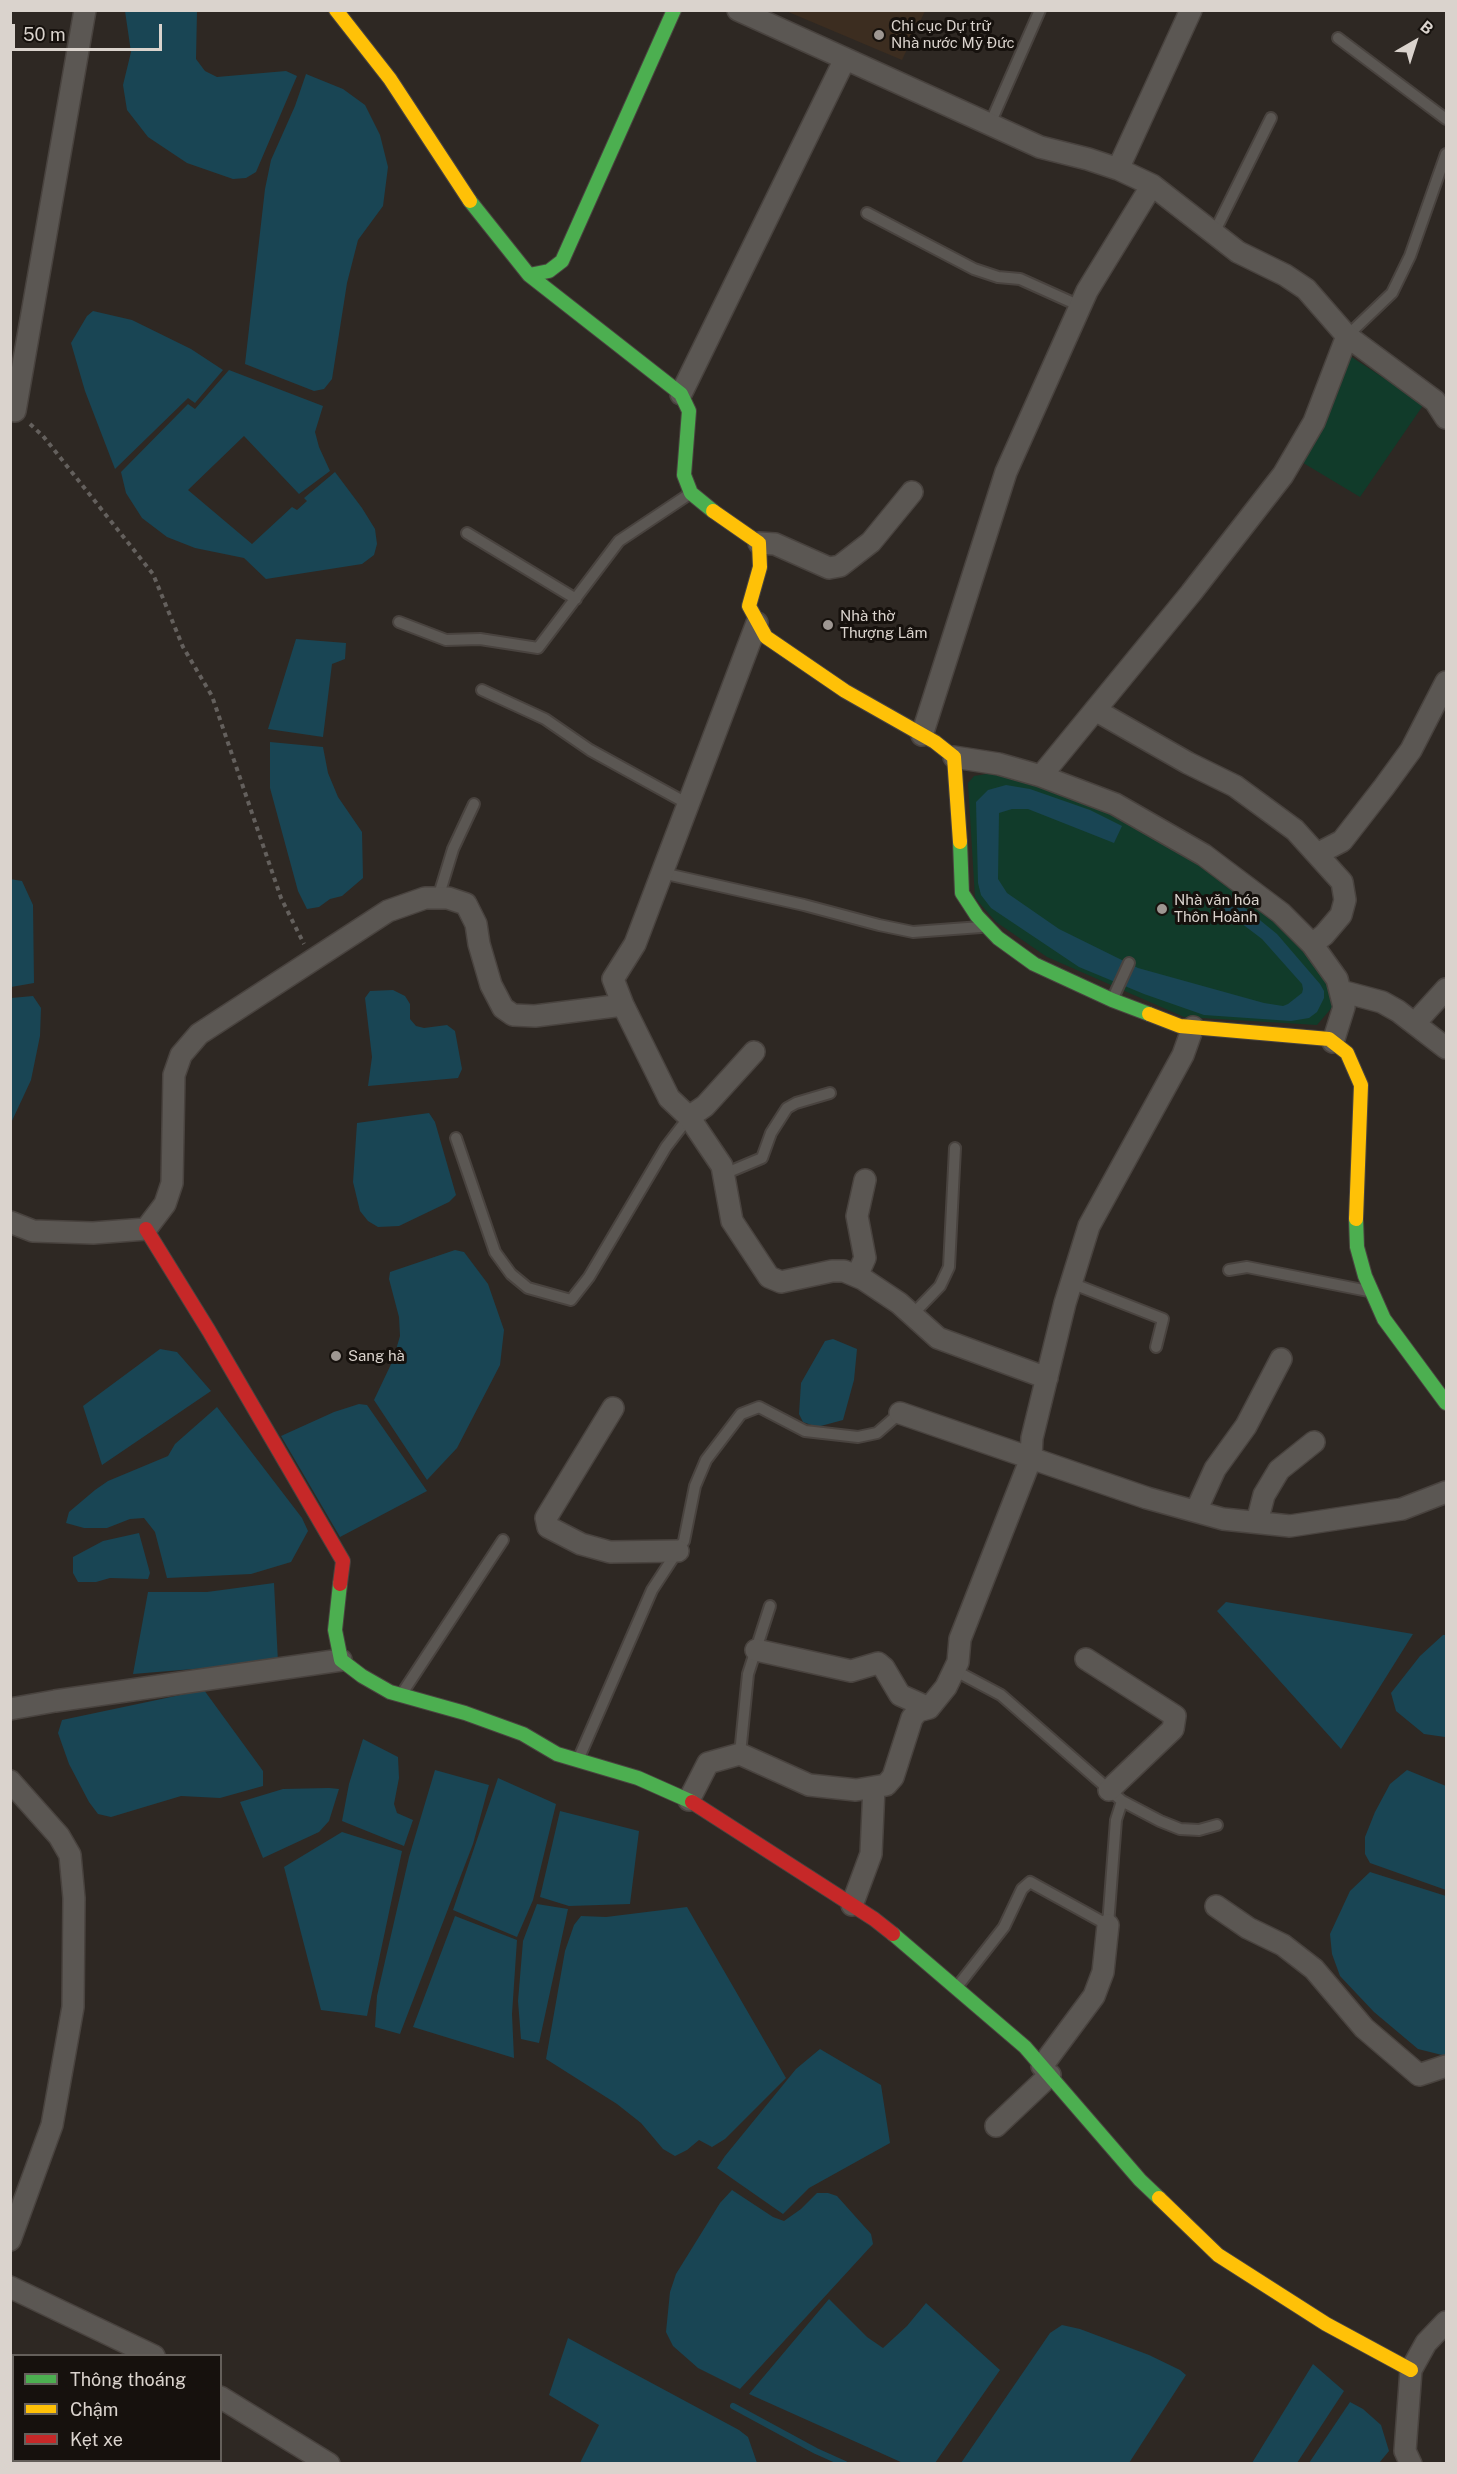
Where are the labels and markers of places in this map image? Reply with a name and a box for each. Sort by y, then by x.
place label: Chi cục Dự trữ Nhà nước Mỹ Đức [891,17,1015,52]
marker: Chi cục Dự trữ Nhà nước Mỹ Đức [872,28,886,42]
place label: Nhà thờ Thượng Lâm [840,607,927,642]
marker: Nhà thờ Thượng Lâm [821,618,835,632]
place label: Nhà văn hóa Thôn Hoành [1174,891,1259,926]
marker: Nhà văn hóa Thôn Hoành [1155,902,1169,916]
place label: Sang hà [348,1347,405,1365]
marker: Sang hà [329,1349,343,1363]

